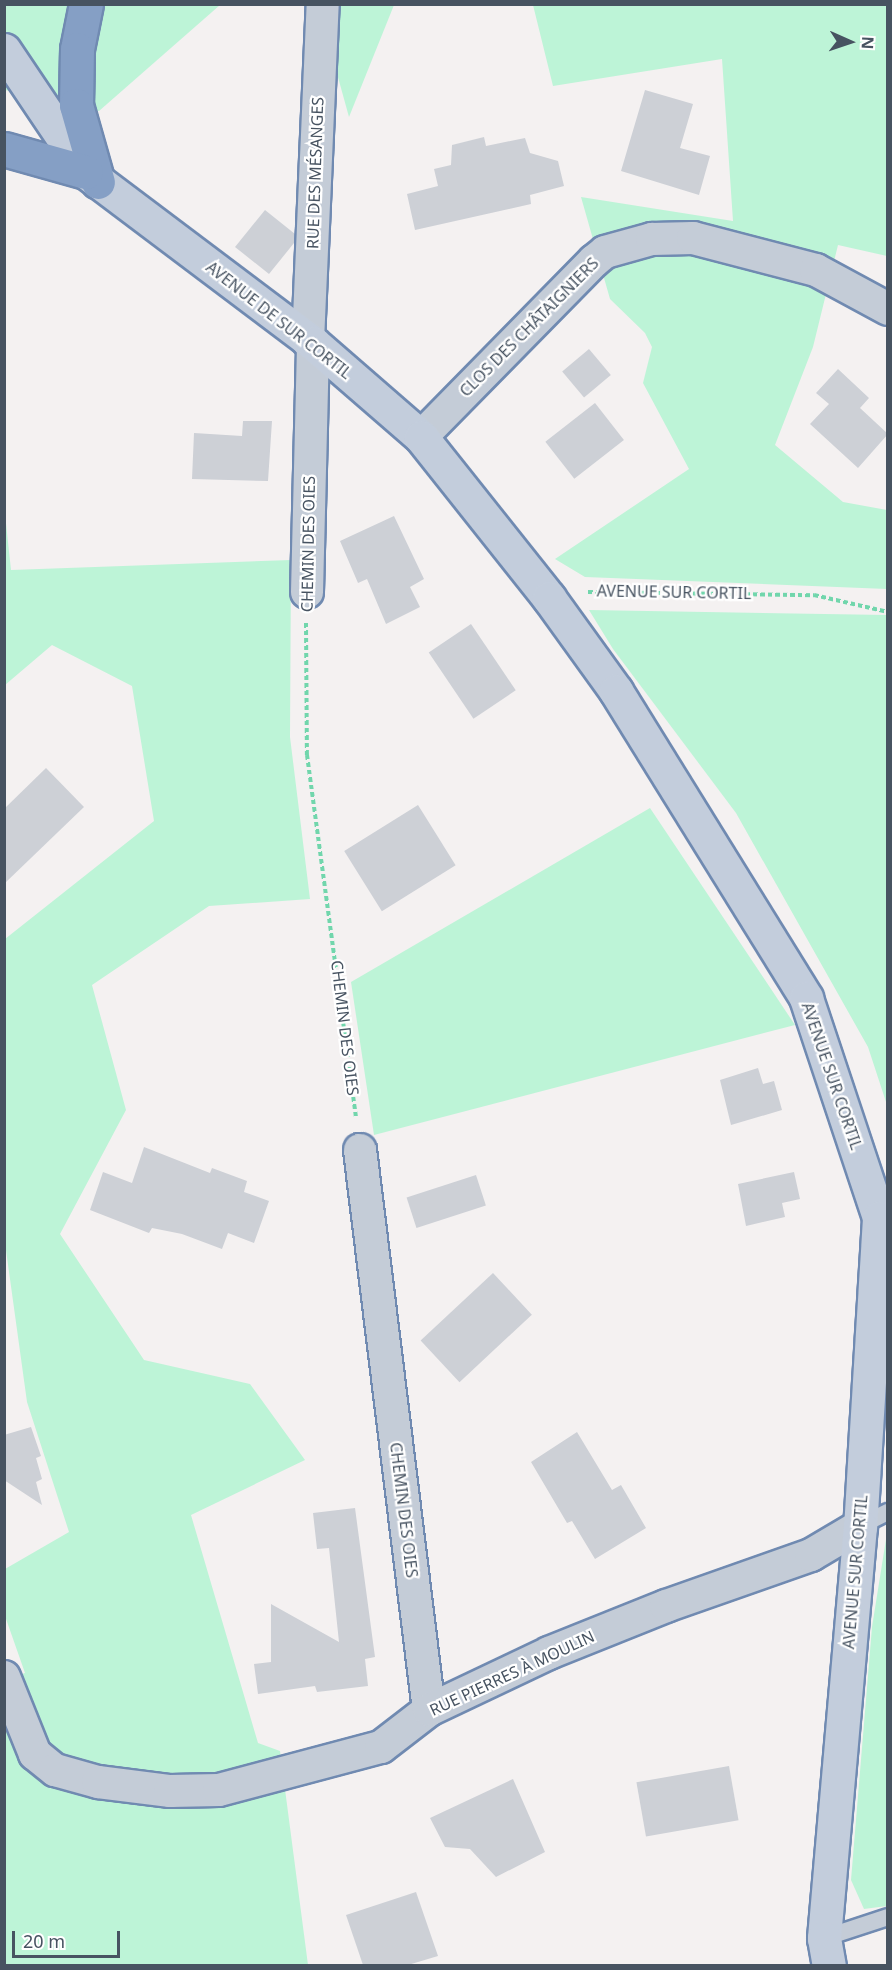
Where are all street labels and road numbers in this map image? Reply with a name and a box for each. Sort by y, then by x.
street label: RUE DES MÉSANGES [303,97,327,249]
street label: CLOS DES CHÂTAIGNIERS [456,254,602,400]
street label: AVENUE DE SUR CORTIL [202,257,356,383]
street label: CHEMIN DES OIES [297,476,319,612]
street label: AVENUE SUR CORTIL [597,581,751,603]
street label: CHEMIN DES OIES [327,959,363,1097]
street label: AVENUE SUR CORTIL [798,1000,866,1152]
street label: CHEMIN DES OIES [386,1441,422,1579]
street label: AVENUE SUR CORTIL [839,1494,871,1650]
street label: RUE PIERRES À MOULIN [427,1626,597,1720]

